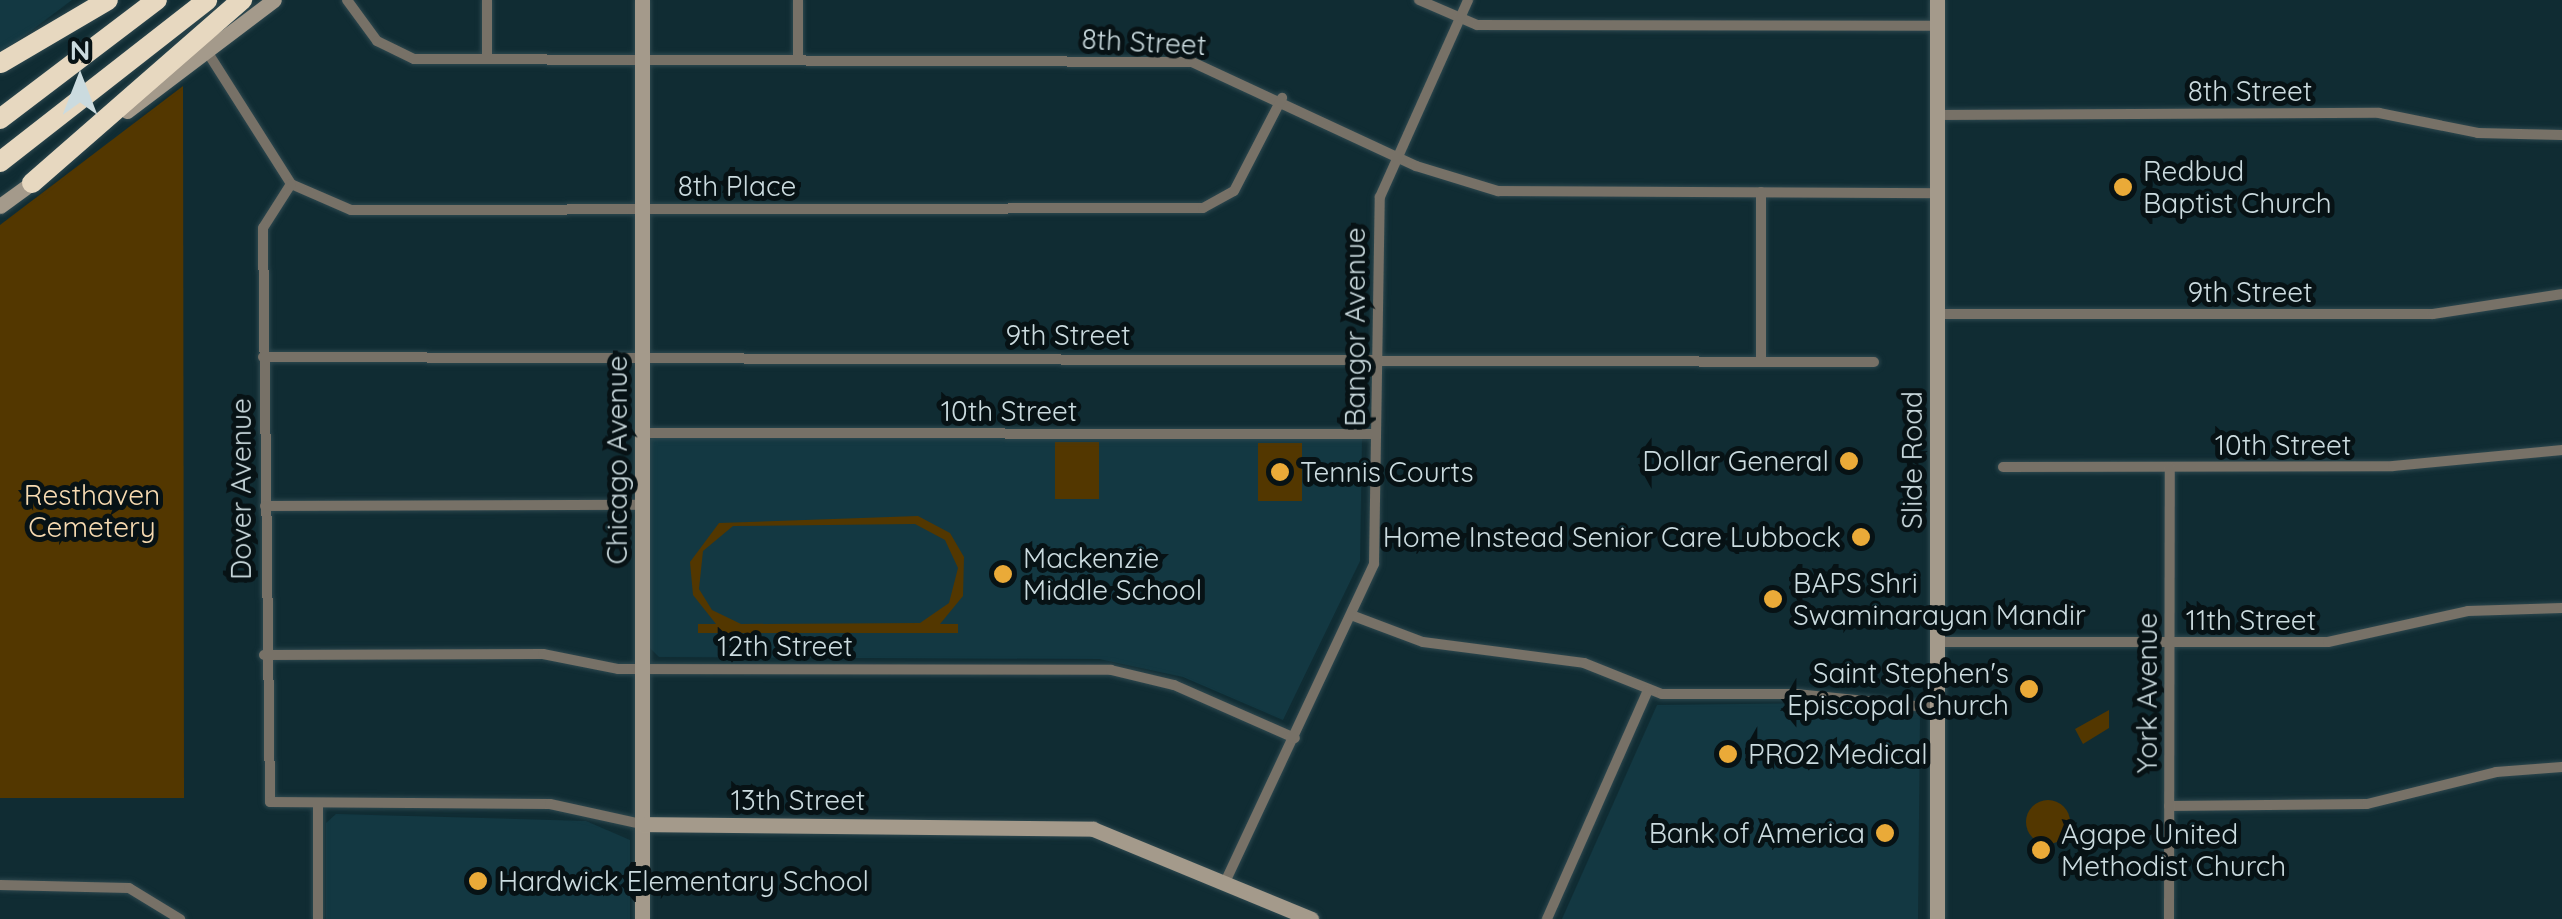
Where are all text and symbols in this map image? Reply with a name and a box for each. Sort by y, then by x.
street label: 8th Street [1081,22,1207,62]
north arrow [30,30,130,130]
text: N [70,32,90,67]
street label: 8th Street [2188,74,2312,108]
place label: Redbud Baptist Church [2143,154,2332,220]
street label: 8th Place [678,169,796,203]
marker: Redbud Baptist Church [2112,176,2134,198]
street label: Bangor Avenue [1338,227,1372,427]
street label: 9th Street [2187,275,2313,309]
street label: 9th Street [1005,318,1131,352]
street label: Chicago Avenue [600,356,634,564]
street label: Slide Road [1895,391,1929,529]
street label: 10th Street [941,394,1077,428]
street label: Dover Avenue [224,398,258,580]
street label: 10th Street [2215,428,2351,462]
place label: Dollar General [1642,444,1829,478]
marker: Dollar General [1838,450,1860,472]
place label: Tennis Courts [1300,455,1474,489]
marker: Tennis Courts [1269,461,1291,483]
park label: Resthaven Cemetery [24,478,160,544]
place label: Home Instead Senior Care Lubbock [1383,520,1841,554]
marker: Home Instead Senior Care Lubbock [1850,526,1872,548]
place label: Mackenzie Middle School [1023,541,1202,607]
marker: Mackenzie Middle School [992,563,1014,585]
place label: BAPS Shri Swaminarayan Mandir [1793,566,2086,632]
marker: BAPS Shri Swaminarayan Mandir [1762,588,1784,610]
street label: 11th Street [2186,603,2316,637]
street label: York Avenue [2130,613,2164,773]
street label: 12th Street [717,629,853,663]
place label: Saint Stephen's Episcopal Church [1787,656,2009,722]
marker: Saint Stephen's Episcopal Church [2018,678,2040,700]
place label: PRO2 Medical [1748,737,1928,771]
marker: PRO2 Medical [1717,743,1739,765]
street label: 13th Street [731,783,865,817]
place label: Bank of America [1649,816,1865,850]
place label: Agape United Methodist Church [2061,817,2286,883]
marker: Bank of America [1874,822,1896,844]
marker: Agape United Methodist Church [2030,839,2052,861]
place label: Hardwick Elementary School [498,864,869,898]
marker: Hardwick Elementary School [467,870,489,892]

